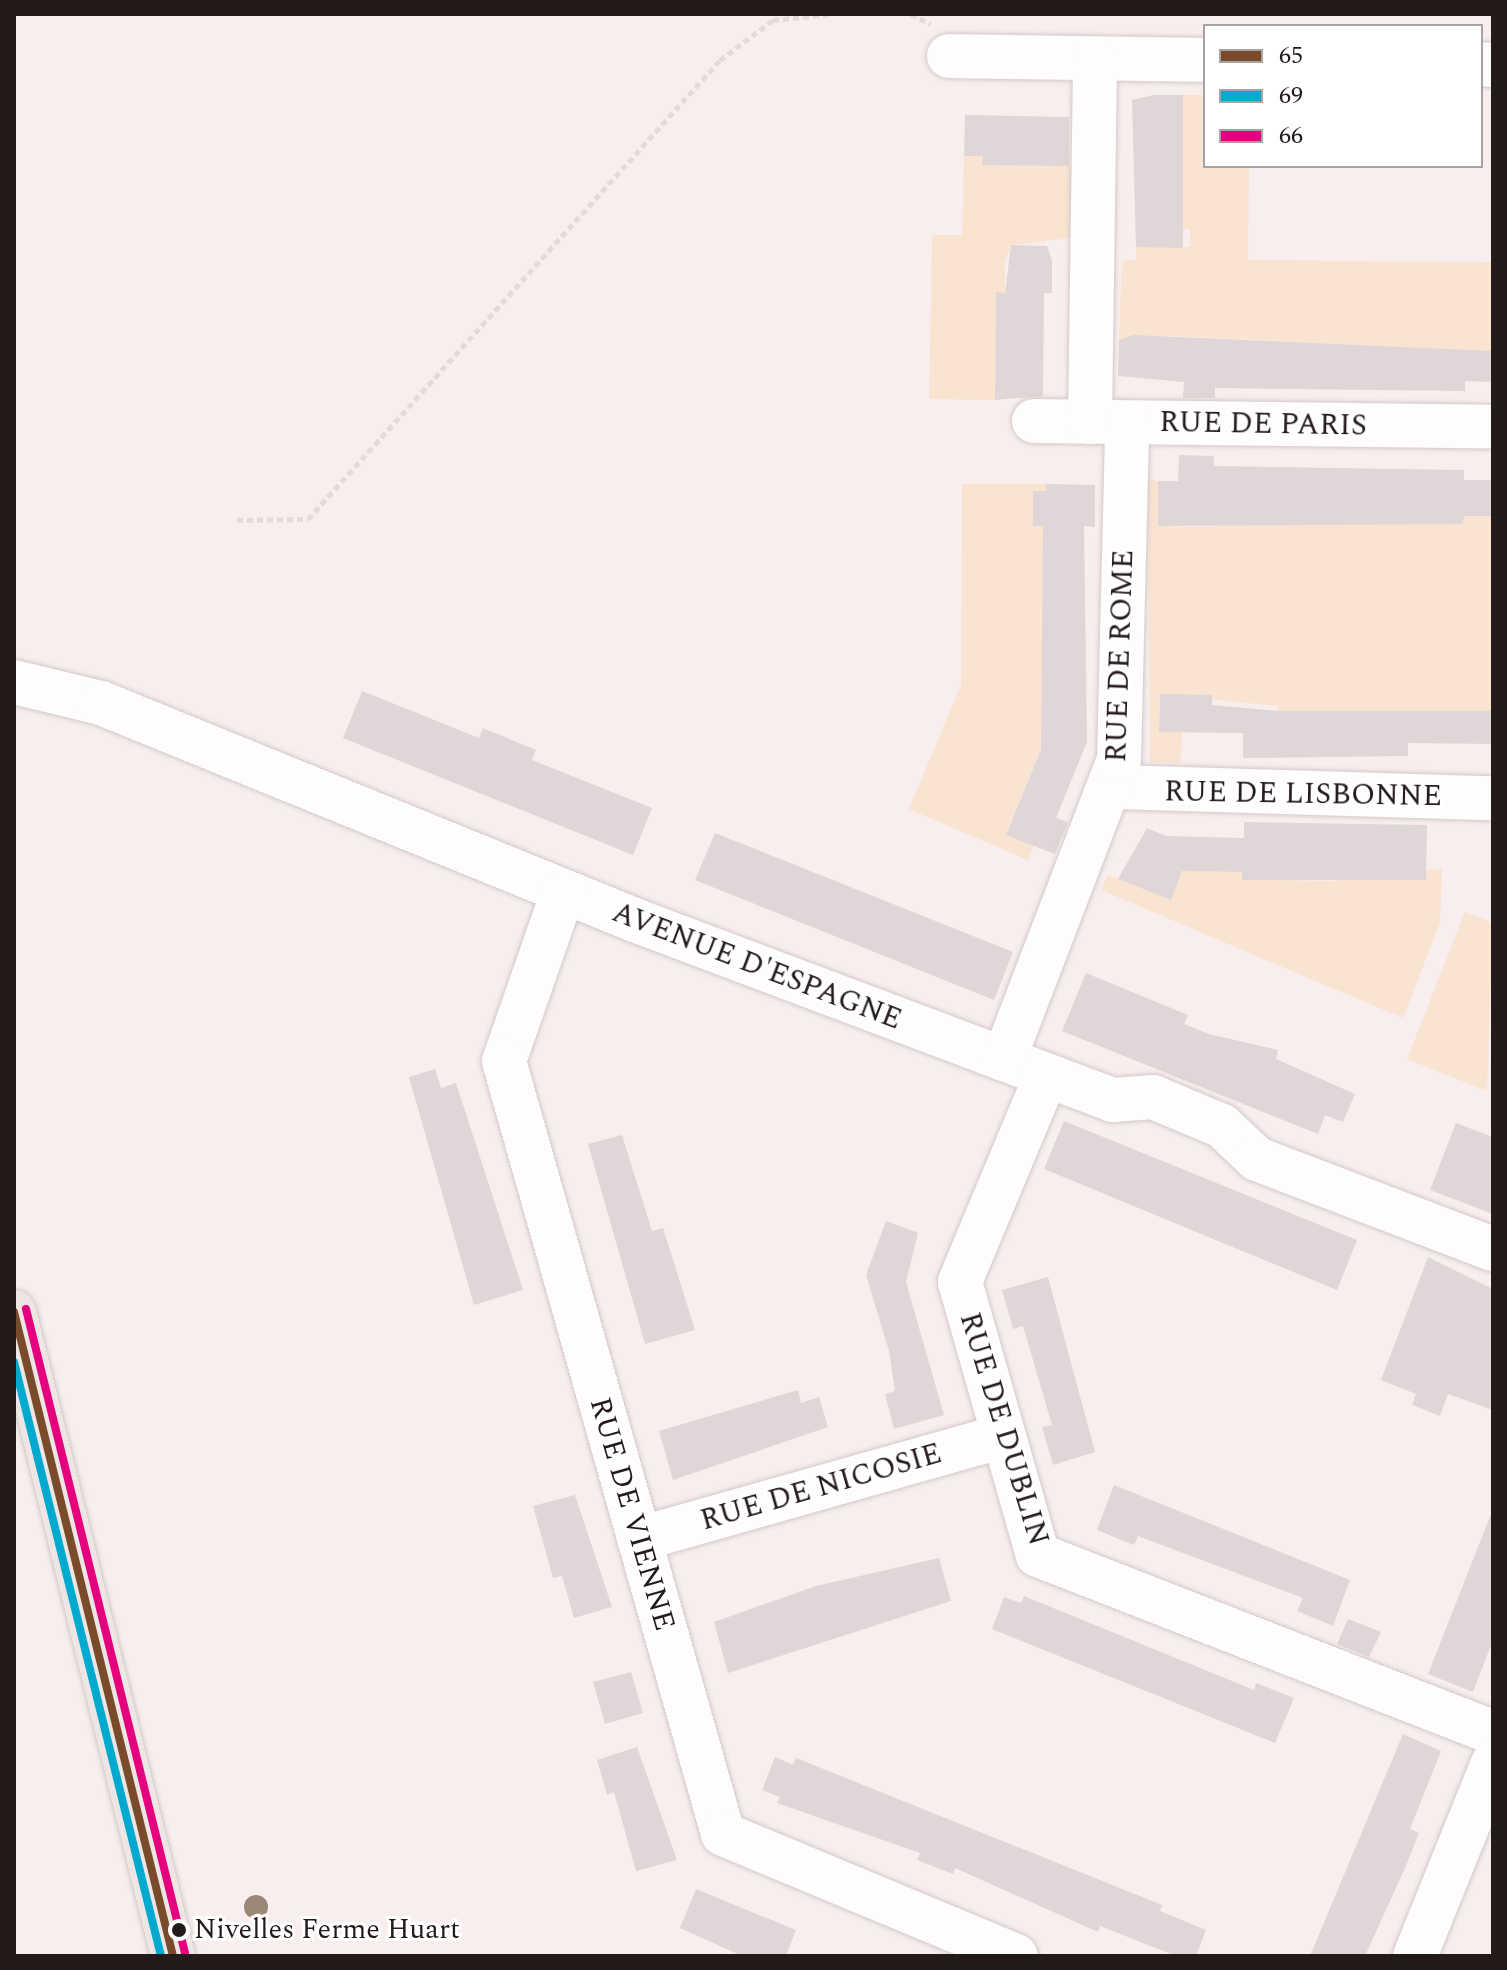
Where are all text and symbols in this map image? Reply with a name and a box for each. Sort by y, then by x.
legend [1203,24,1483,168]
text: 65 [1279,38,1303,74]
text: 69 [1279,78,1303,114]
text: 66 [1279,118,1303,154]
street label: RUE DE PARIS [1159,404,1367,444]
street label: RUE DE ROME [1098,549,1142,763]
street label: RUE DE LISBONNE [1164,774,1442,814]
street label: AVENUE D'ESPAGNE [607,894,907,1038]
street label: RUE DE DUBLIN [951,1308,1057,1550]
street label: RUE DE VIENNE [581,1393,683,1635]
street label: RUE DE NICOSIE [696,1435,946,1539]
place label: Nivelles Ferme Huart [194,1913,460,1947]
marker: Nivelles Ferme Huart [171,1922,187,1938]

